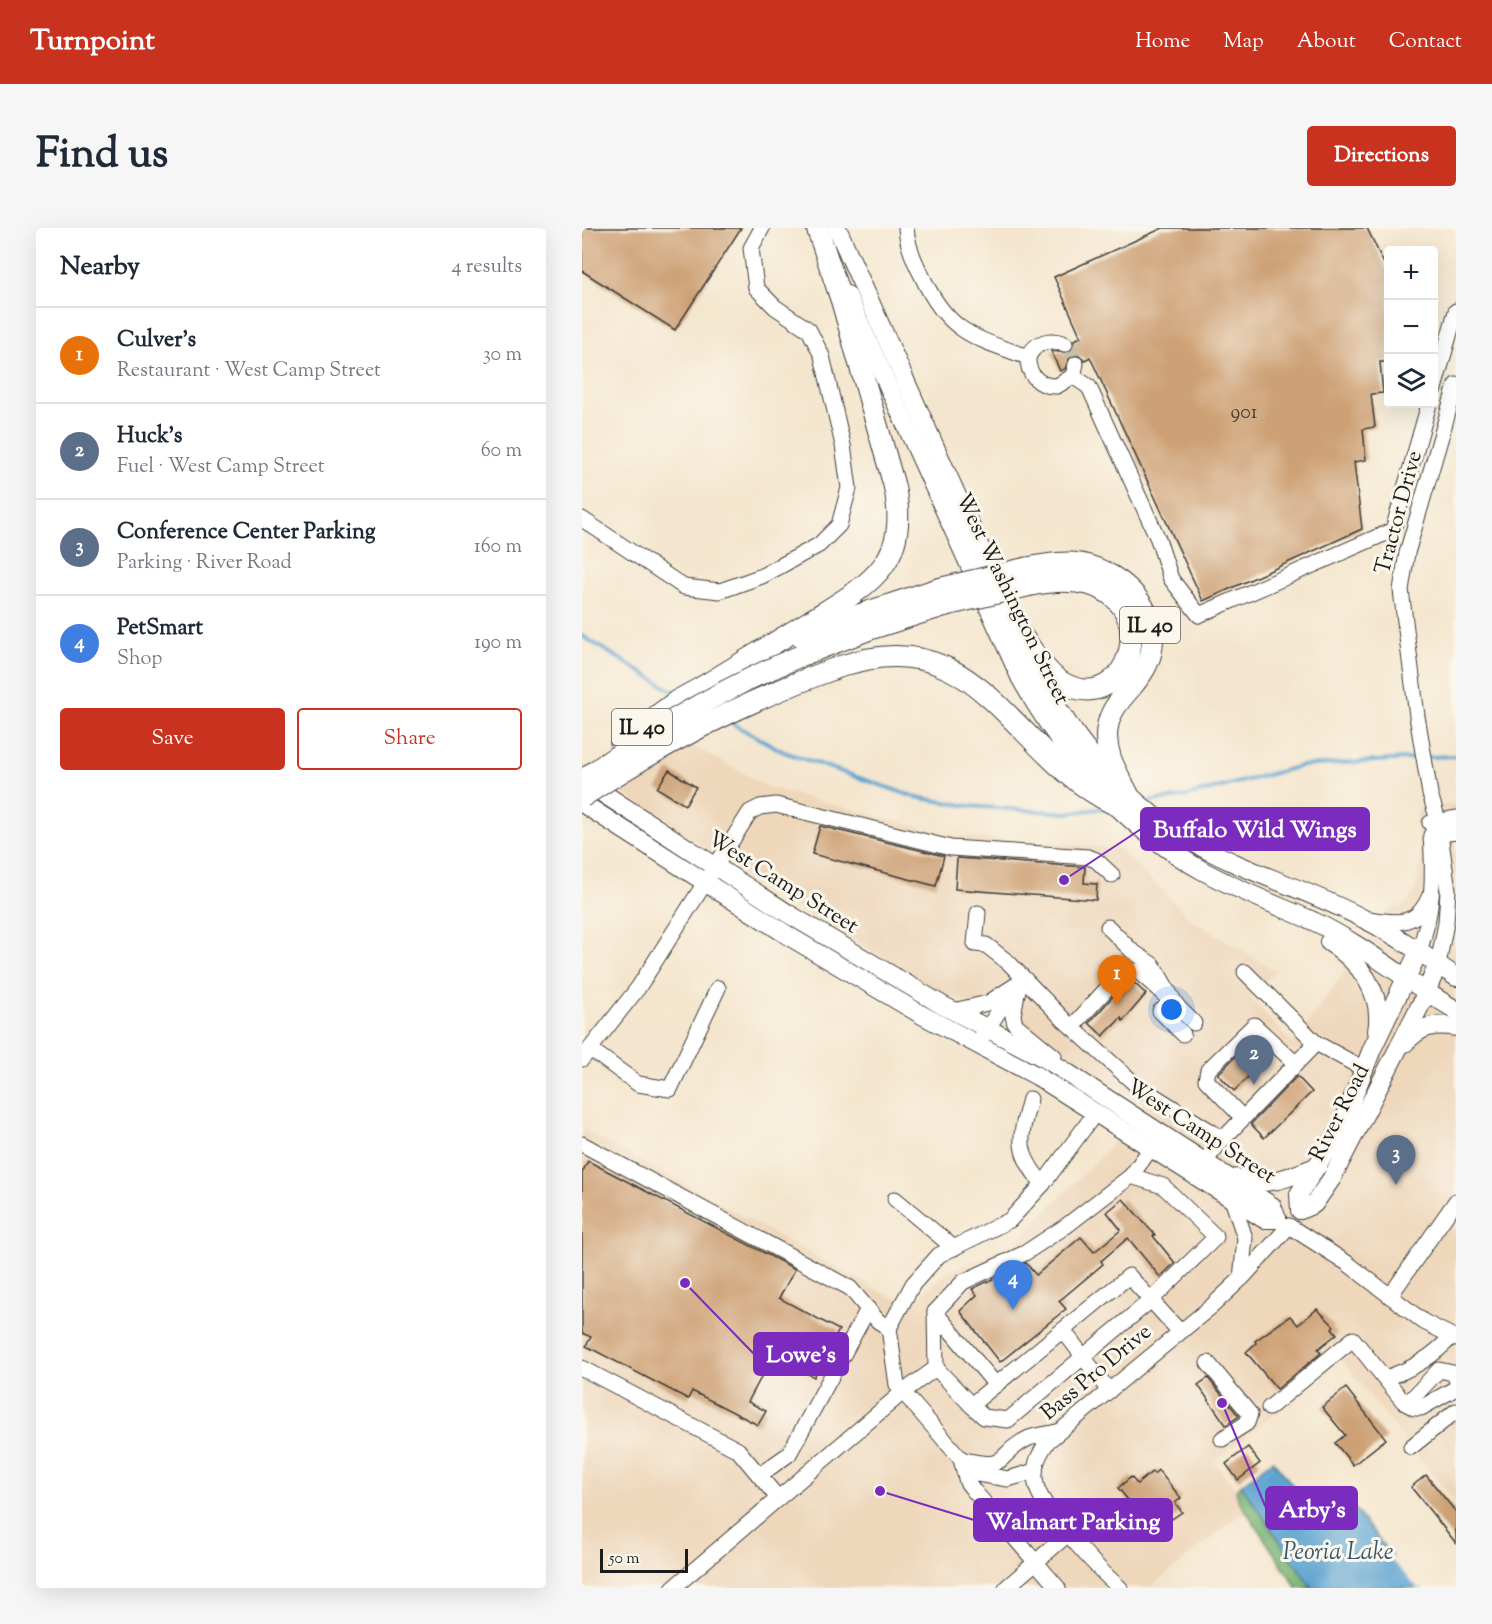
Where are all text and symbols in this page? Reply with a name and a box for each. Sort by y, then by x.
text: Turnpoint [30,22,155,62]
text: Home [1135,27,1190,57]
text: Map [1223,27,1264,57]
text: About [1297,27,1356,57]
text: Contact [1389,27,1462,57]
text: Find us [36,126,168,186]
button: Directions [1307,126,1456,186]
map controls [1384,246,1438,408]
button: + [1384,246,1438,300]
text: Nearby [60,249,140,286]
text: 4 results [451,253,522,282]
button: − [1384,300,1438,354]
text: Culver's [117,325,196,357]
text: 1 [76,341,83,370]
text: 30 m [483,341,522,370]
button: layers [1384,354,1438,408]
text: Restaurant · West Camp Street [117,357,381,386]
house number: 901 [1231,399,1258,428]
text: Huck's [117,421,182,453]
text: 2 [75,437,84,466]
text: 60 m [481,437,522,466]
street label: Tractor Drive [1368,447,1432,578]
text: Fuel · West Camp Street [117,453,325,482]
street label: West Washington Street [946,488,1077,711]
text: Conference Center Parking [117,517,375,549]
text: 3 [75,533,84,562]
text: 160 m [474,533,522,562]
text: Parking · River Road [117,549,292,578]
road number: IL 40 [1120,607,1180,643]
text: PetSmart [117,613,203,645]
text: 4 [74,629,85,658]
text: 190 m [474,629,522,658]
text: Shop [117,645,162,674]
button: Save [60,708,285,770]
button: Share [297,708,522,770]
road number: IL 40 [612,709,672,745]
callout: Buffalo Wild Wings [1141,808,1369,850]
text: Buffalo Wild Wings [1153,814,1357,848]
street label: West Camp Street [701,824,864,943]
pin: 1 [1098,956,1136,1005]
your location [1157,995,1186,1024]
pin: 2 [1234,1036,1274,1085]
street label: River Road [1302,1059,1379,1168]
street label: West Camp Street [1119,1072,1282,1193]
pin: 3 [1376,1136,1416,1185]
pin: 4 [994,1260,1032,1310]
street label: Bass Pro Drive [1035,1317,1159,1429]
callout: Lowe's [754,1333,848,1375]
text: Lowe's [766,1339,836,1373]
callout: Arby's [1266,1487,1357,1529]
text: Arby's [1278,1494,1346,1528]
callout: Walmart Parking [974,1499,1172,1541]
text: Walmart Parking [986,1506,1160,1540]
water label: Peoria Lake [1283,1536,1393,1570]
scale bar [600,1546,688,1574]
text: 50 m [609,1548,640,1571]

